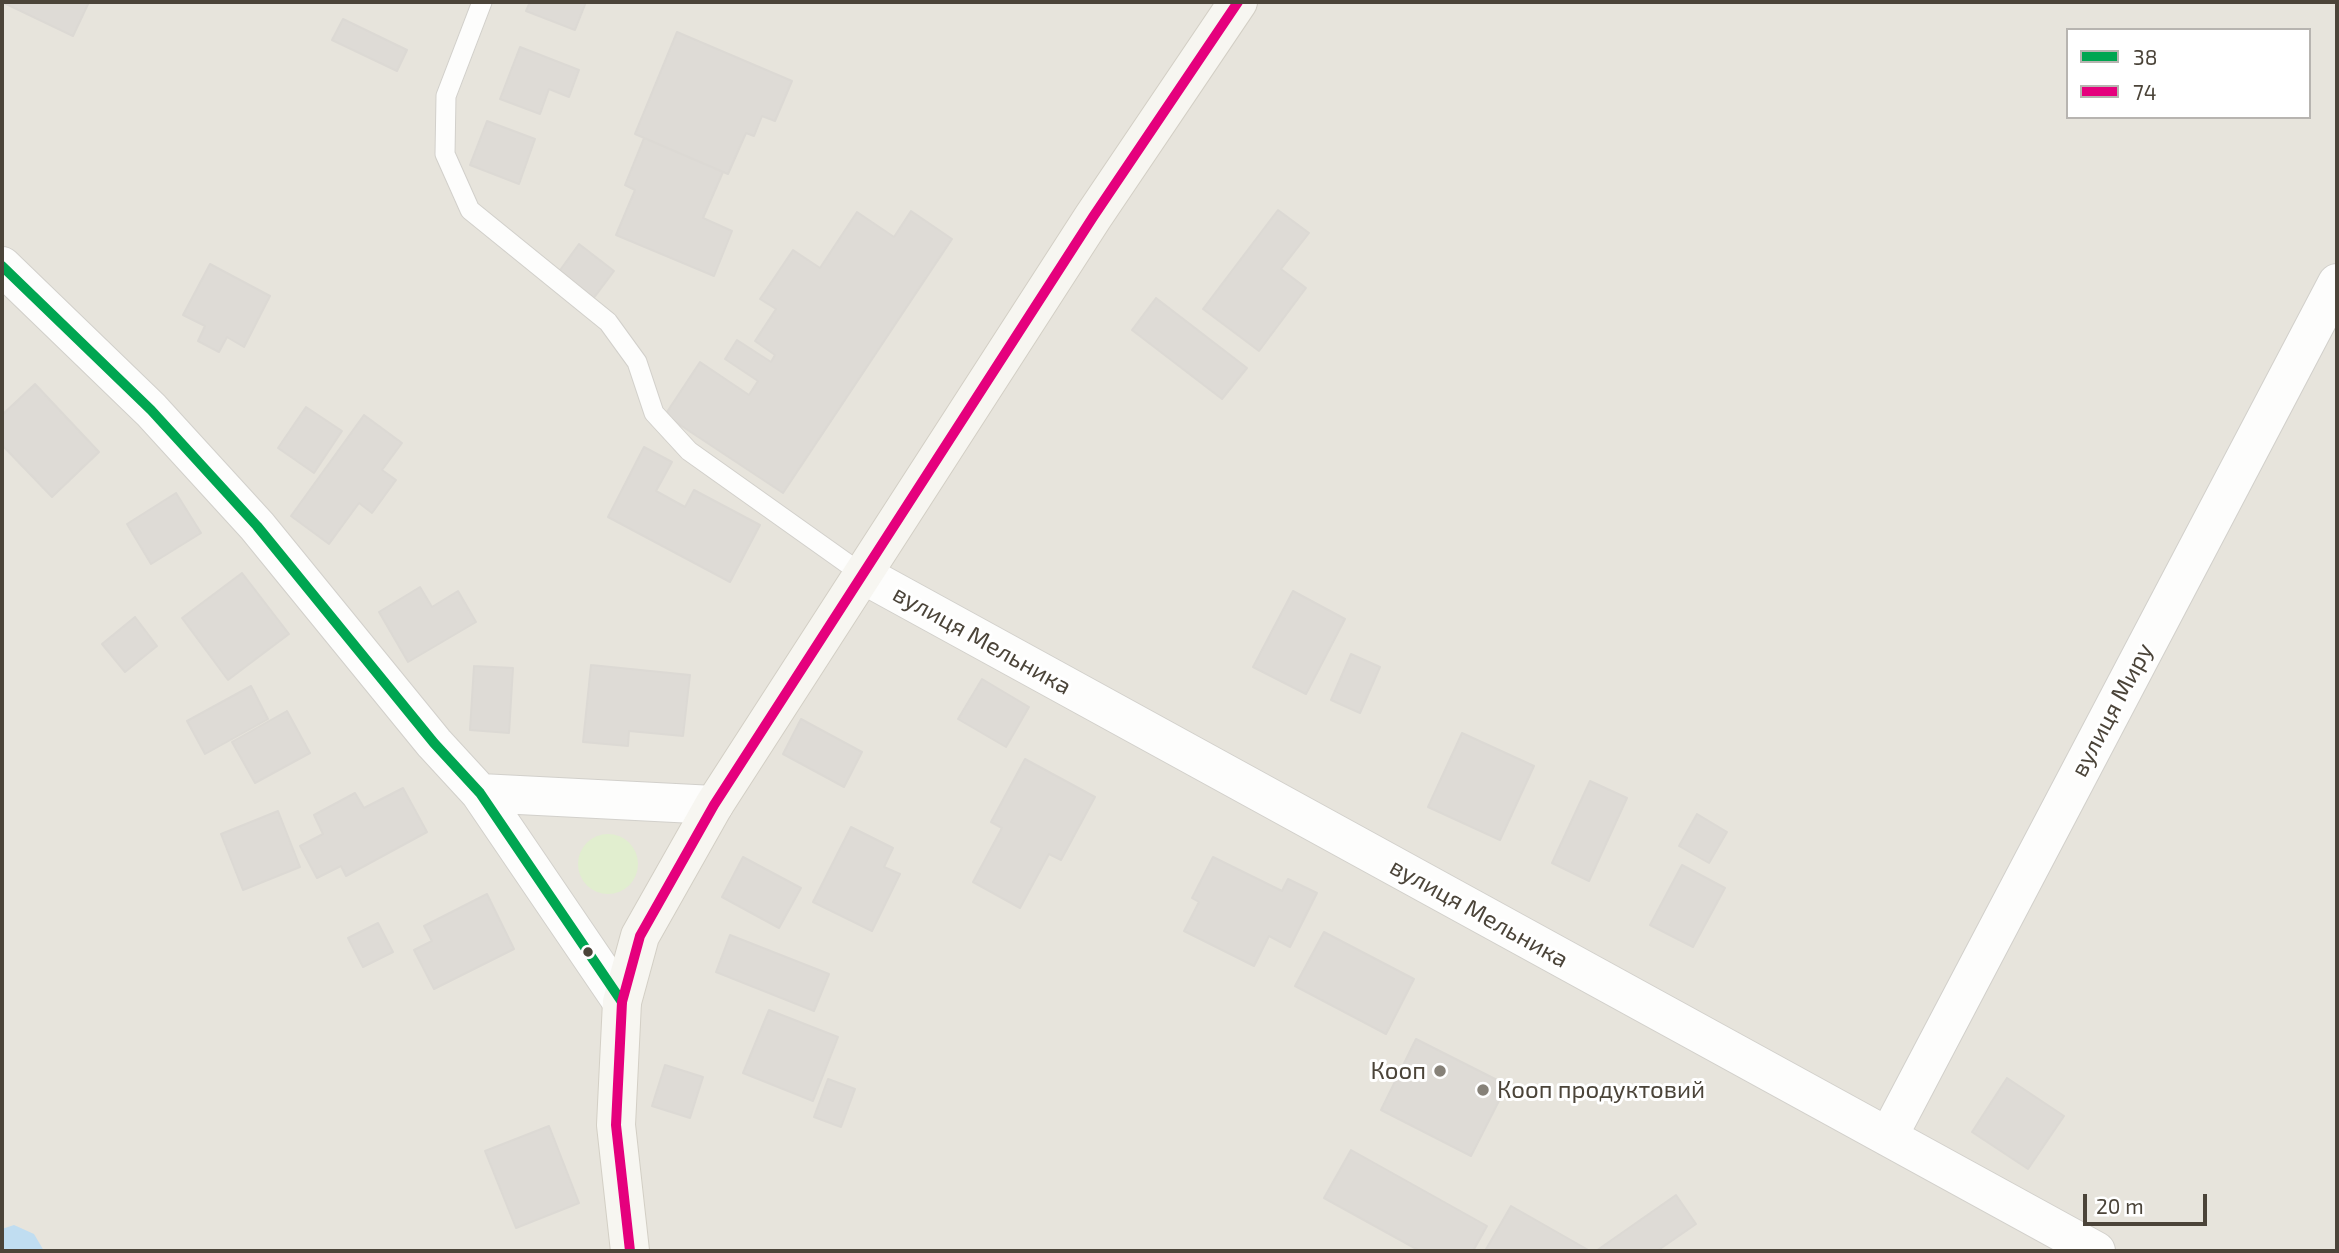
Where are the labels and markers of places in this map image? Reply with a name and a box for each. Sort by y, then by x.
unlabelled marker [581,945,595,959]
place label: Кооп [1371,1057,1426,1085]
marker: Кооп [1432,1063,1448,1079]
place label: Кооп продуктовий [1497,1076,1705,1104]
marker: Кооп продуктовий [1475,1082,1491,1098]

